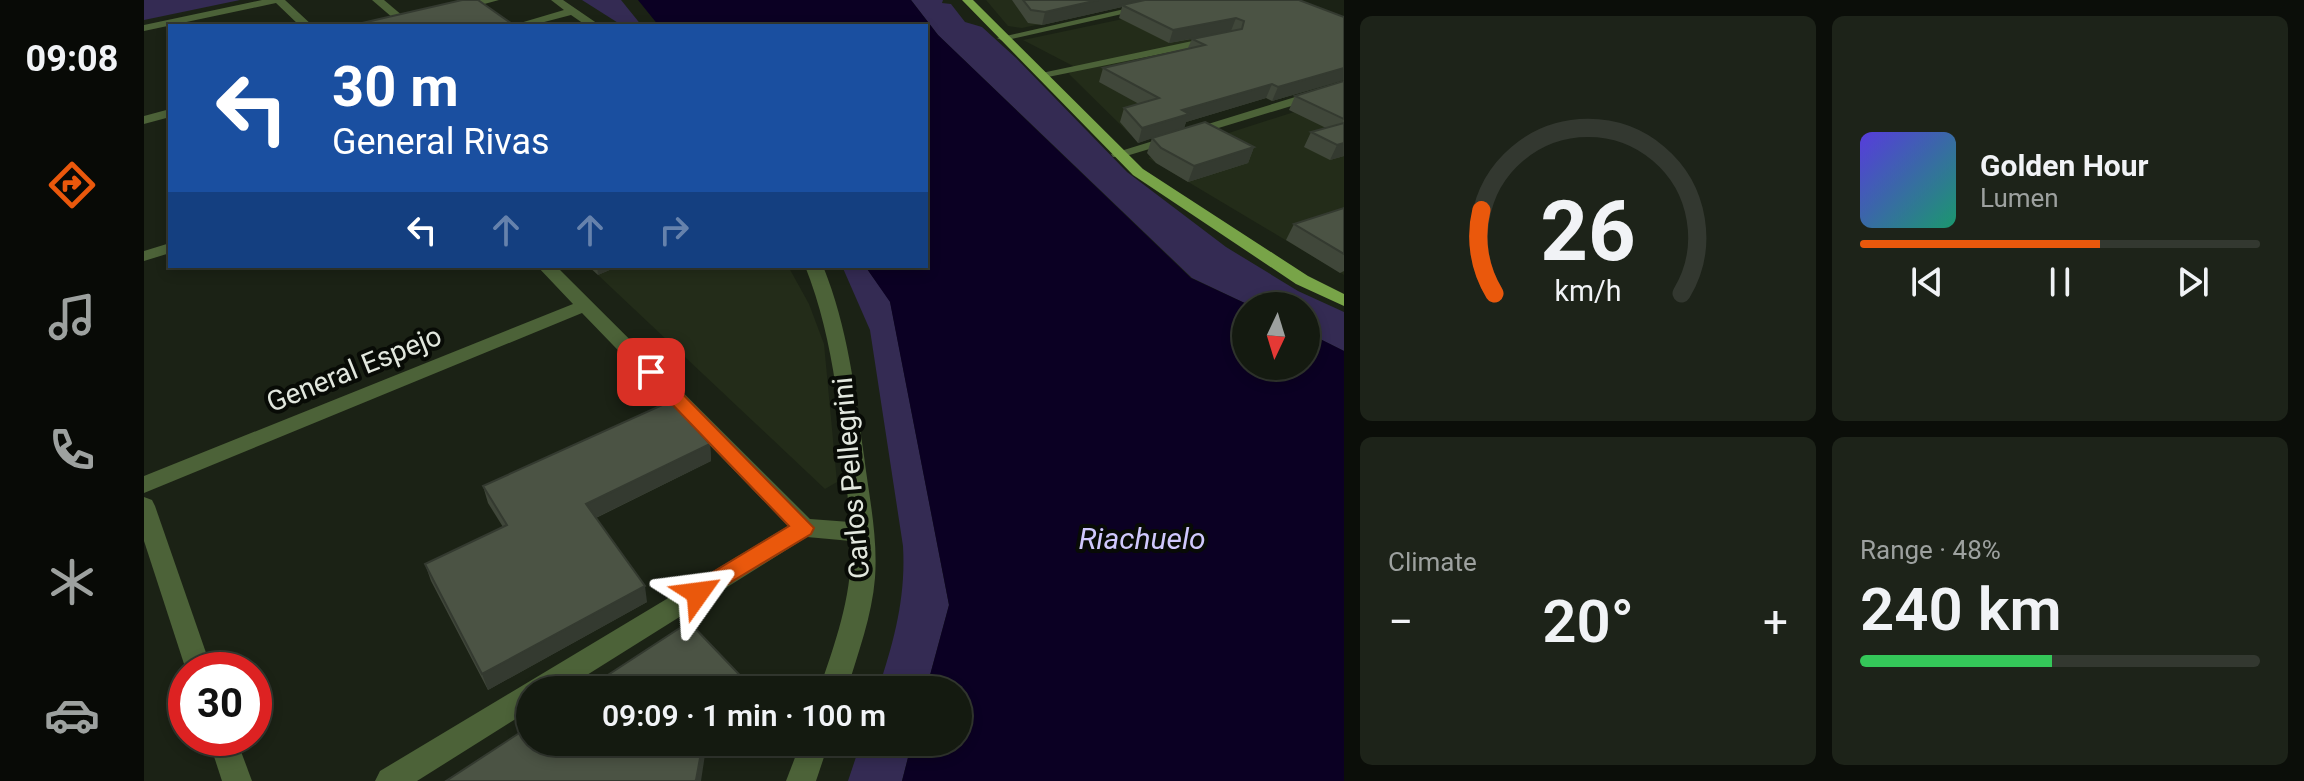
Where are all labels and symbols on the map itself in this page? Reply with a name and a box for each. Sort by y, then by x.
north arrow [1232,292,1320,380]
street label: General Espejo [262,319,446,419]
pin [617,338,685,406]
street label: Carlos Pellegrini [826,376,876,580]
water label: Riachuelo [1078,521,1206,556]
position arrow [656,551,740,635]
speed limit sign: 30 [168,652,272,756]

